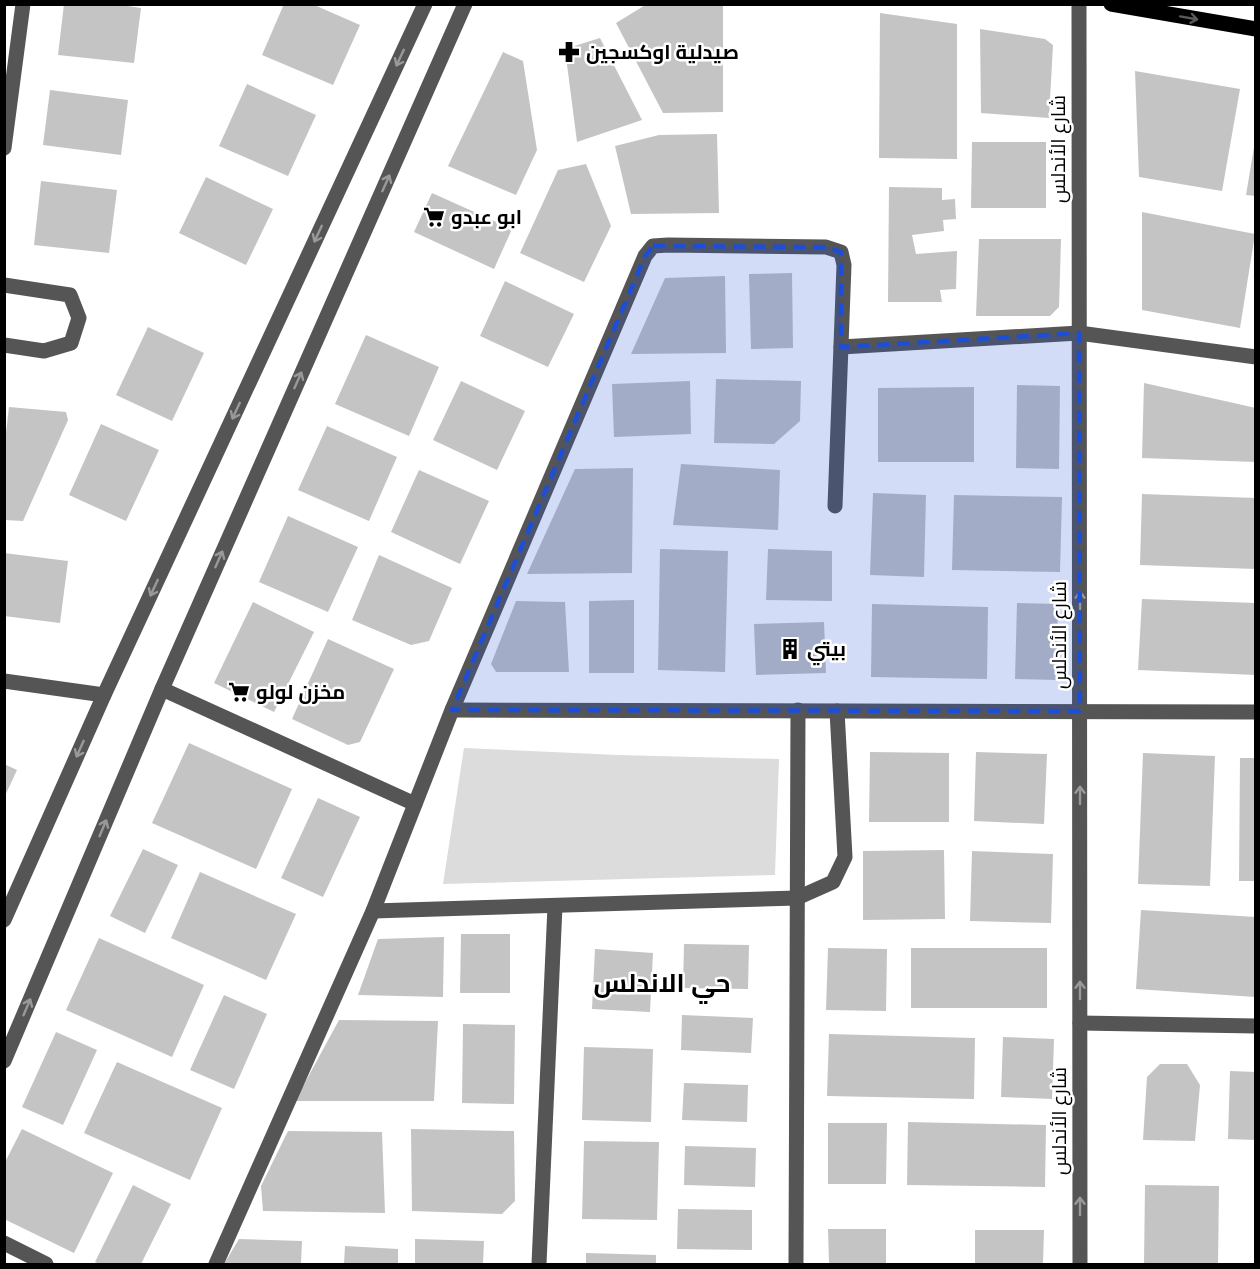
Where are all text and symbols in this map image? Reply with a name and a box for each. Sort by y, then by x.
one-way arrow [1179,13,1199,24]
pharmacy icon: صيدلية اوكسجين [557,40,581,64]
place label: صيدلية اوكسجين [586,41,739,67]
one-way arrow [394,48,406,66]
street label: شارع الأندلس [1047,95,1073,203]
one-way arrow [381,174,392,192]
supermarket icon: ابو عبدو [422,205,446,229]
place label: ابو عبدو [451,206,522,232]
one-way arrow [312,225,323,243]
one-way arrow [293,372,305,390]
one-way arrow [229,402,241,420]
one-way arrow [214,550,226,568]
one-way arrow [147,579,159,597]
street label: شارع الأندلس [1048,581,1074,689]
one-way arrow [1074,591,1086,611]
building icon: بيتي [778,637,802,661]
place label: بيتي [807,638,846,666]
supermarket icon: مخزن لولو [227,680,251,704]
place label: مخزن لولو [256,681,345,707]
one-way arrow [74,739,85,757]
one-way arrow [1074,786,1086,806]
one-way arrow [98,819,109,838]
district label: حي الاندلس [593,969,731,1004]
one-way arrow [1074,981,1086,1001]
one-way arrow [22,999,33,1017]
street label: شارع الأندلس [1048,1067,1074,1175]
one-way arrow [1074,1197,1086,1217]

